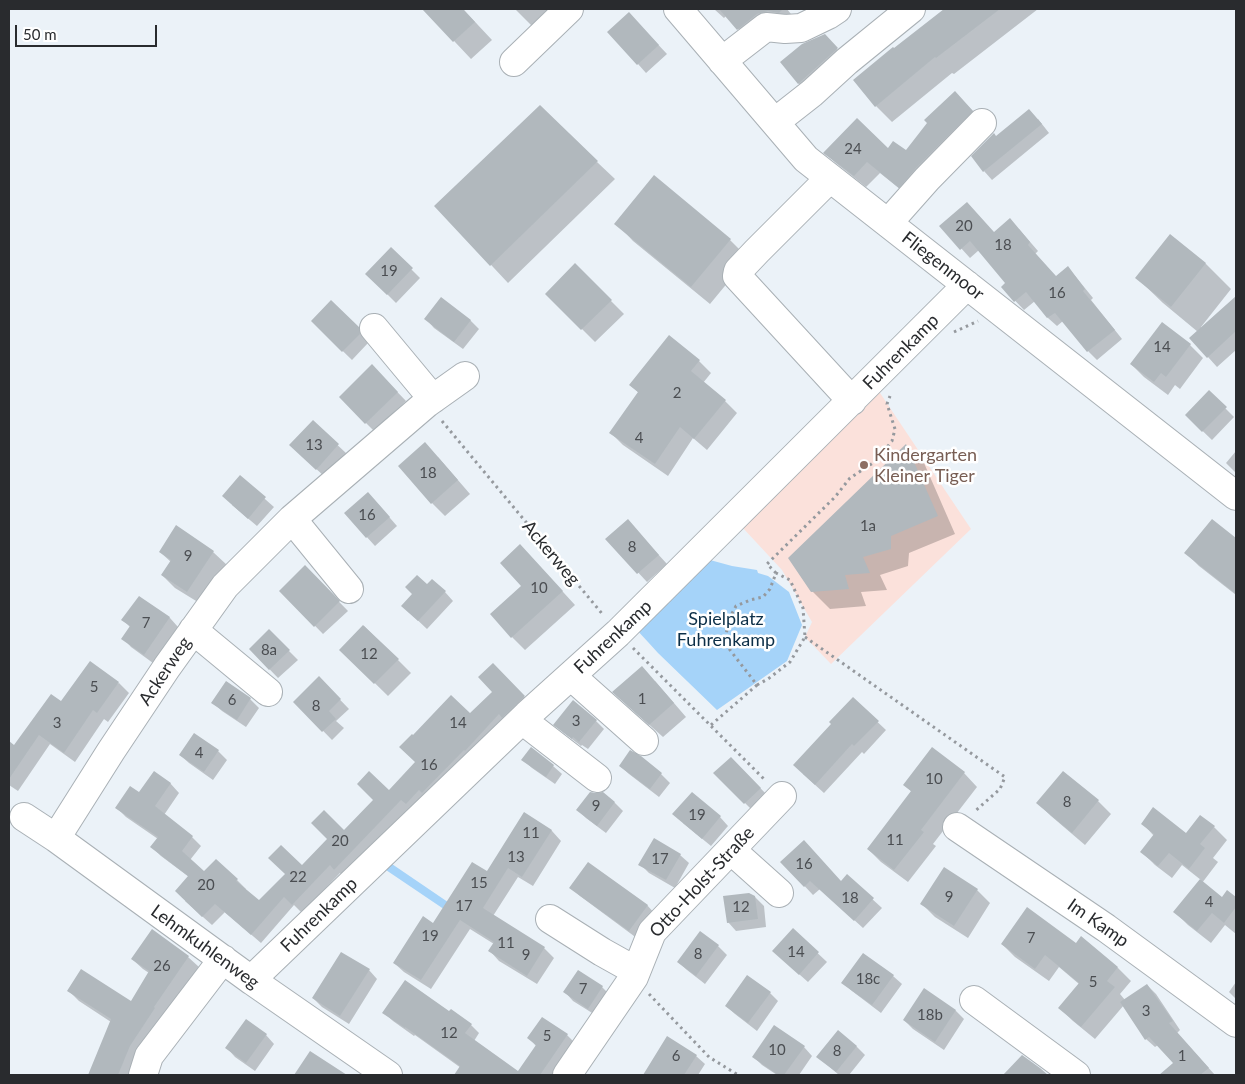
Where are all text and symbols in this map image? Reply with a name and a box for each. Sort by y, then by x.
scale bar [18,15,160,47]
text: 50 m [23,25,57,43]
house number: 24 [844,140,862,158]
house number: 20 [955,217,973,235]
street label: Fliegenmoor [897,227,989,305]
house number: 18 [994,236,1012,254]
house number: 19 [380,262,398,280]
house number: 16 [1048,284,1066,302]
street label: Fuhrenkamp [859,310,943,394]
house number: 14 [1153,338,1171,356]
house number: 2 [673,384,681,402]
house number: 4 [635,429,643,447]
house number: 13 [305,436,323,454]
place label: Kindergarten Kleiner Tiger [874,444,977,486]
marker: Kindergarten Kleiner Tiger [858,459,870,471]
house number: 18 [419,464,437,482]
house number: 16 [358,506,376,524]
street label: Ackerweg [518,516,584,590]
house number: 1a [860,517,876,535]
house number: 8 [628,538,636,556]
house number: 9 [184,547,192,565]
house number: 10 [530,579,548,597]
street label: Fuhrenkamp [570,596,656,678]
park label: Spielplatz Fuhrenkamp [677,608,775,650]
house number: 7 [142,614,150,632]
street label: Ackerweg [134,633,196,709]
house number: 8a [261,641,277,659]
house number: 12 [360,645,378,663]
house number: 5 [90,678,98,696]
house number: 1 [638,690,646,708]
house number: 6 [228,691,236,709]
house number: 8 [312,697,320,715]
house number: 3 [572,712,580,730]
house number: 3 [53,714,61,732]
house number: 14 [449,714,467,732]
house number: 4 [195,744,203,762]
house number: 16 [420,756,438,774]
house number: 10 [925,770,943,788]
house number: 8 [1063,793,1071,811]
house number: 9 [592,797,600,815]
house number: 19 [688,806,706,824]
street label: Otto-Holst-Straße [645,822,759,942]
house number: 11 [522,824,540,842]
house number: 11 [886,831,904,849]
house number: 20 [331,832,349,850]
house number: 13 [507,848,525,866]
house number: 17 [651,850,669,868]
house number: 16 [795,855,813,873]
house number: 22 [289,868,307,886]
street label: Fuhrenkamp [276,873,362,957]
house number: 15 [470,874,488,892]
house number: 20 [197,876,215,894]
house number: 9 [945,888,953,906]
house number: 18 [841,889,859,907]
house number: 4 [1205,893,1213,911]
street label: Im Kamp [1063,894,1133,952]
house number: 17 [455,897,473,915]
house number: 12 [732,898,750,916]
street label: Lehmkuhlenweg [147,900,263,994]
house number: 19 [421,927,439,945]
house number: 7 [1027,929,1035,947]
house number: 11 [497,934,515,952]
house number: 14 [787,943,805,961]
house number: 8 [694,945,702,963]
house number: 9 [522,946,530,964]
house number: 26 [153,957,171,975]
house number: 18c [856,970,880,988]
house number: 5 [1089,973,1097,991]
house number: 7 [579,980,587,998]
house number: 3 [1142,1002,1150,1020]
house number: 18b [917,1006,943,1024]
house number: 12 [440,1024,458,1042]
house number: 5 [543,1027,551,1045]
house number: 10 [768,1041,786,1059]
house number: 8 [833,1042,841,1060]
house number: 6 [672,1047,680,1065]
house number: 1 [1178,1047,1186,1065]

